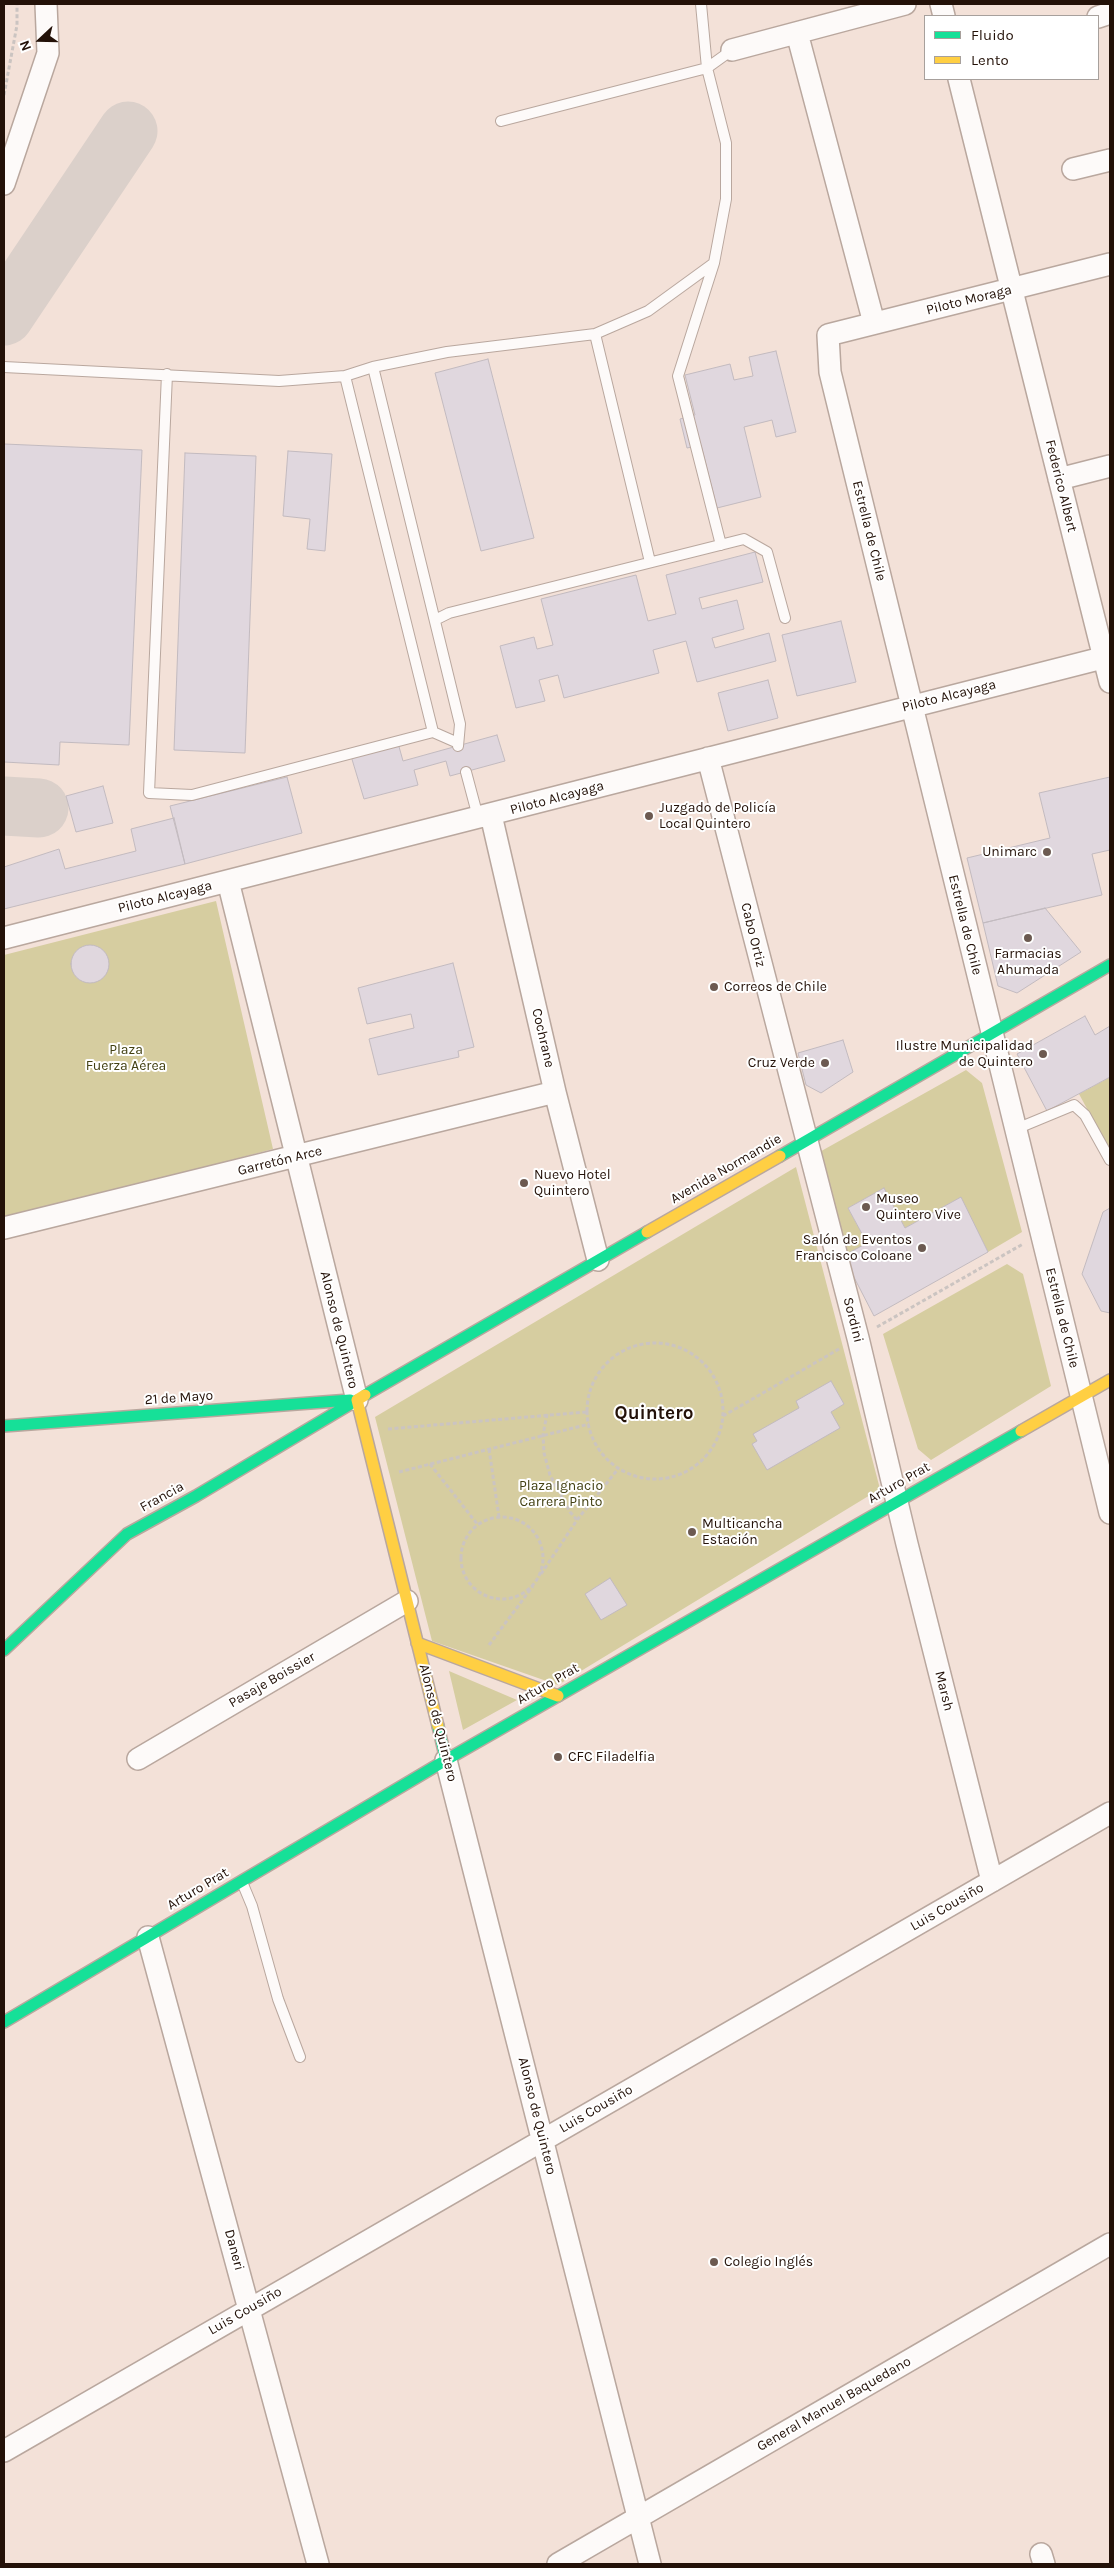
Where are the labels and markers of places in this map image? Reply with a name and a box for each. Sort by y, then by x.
place label: Juzgado de Policía Local Quintero [659,800,776,832]
marker: Juzgado de Policía Local Quintero [643,810,655,822]
place label: Unimarc [982,844,1037,860]
marker: Unimarc [1041,846,1053,858]
marker: Farmacias Ahumada [1022,932,1034,944]
place label: Farmacias Ahumada [994,946,1062,979]
place label: Correos de Chile [724,979,827,995]
marker: Correos de Chile [708,981,720,993]
place label: Ilustre Municipalidad de Quintero [896,1038,1033,1070]
marker: Ilustre Municipalidad de Quintero [1037,1048,1049,1060]
place label: Cruz Verde [748,1055,815,1071]
marker: Cruz Verde [819,1057,831,1069]
place label: Nuevo Hotel Quintero [534,1167,611,1200]
marker: Nuevo Hotel Quintero [518,1177,530,1189]
place label: Museo Quintero Vive [876,1191,961,1224]
marker: Museo Quintero Vive [860,1201,872,1213]
place label: Salón de Eventos Francisco Coloane [795,1232,912,1264]
marker: Salón de Eventos Francisco Coloane [916,1242,928,1254]
place label: Multicancha Estación [702,1516,782,1548]
marker: Multicancha Estación [686,1526,698,1538]
place label: CFC Filadelfia [568,1749,655,1765]
marker: CFC Filadelfia [552,1751,564,1763]
place label: Colegio Inglés [724,2254,813,2270]
marker: Colegio Inglés [708,2256,720,2268]

